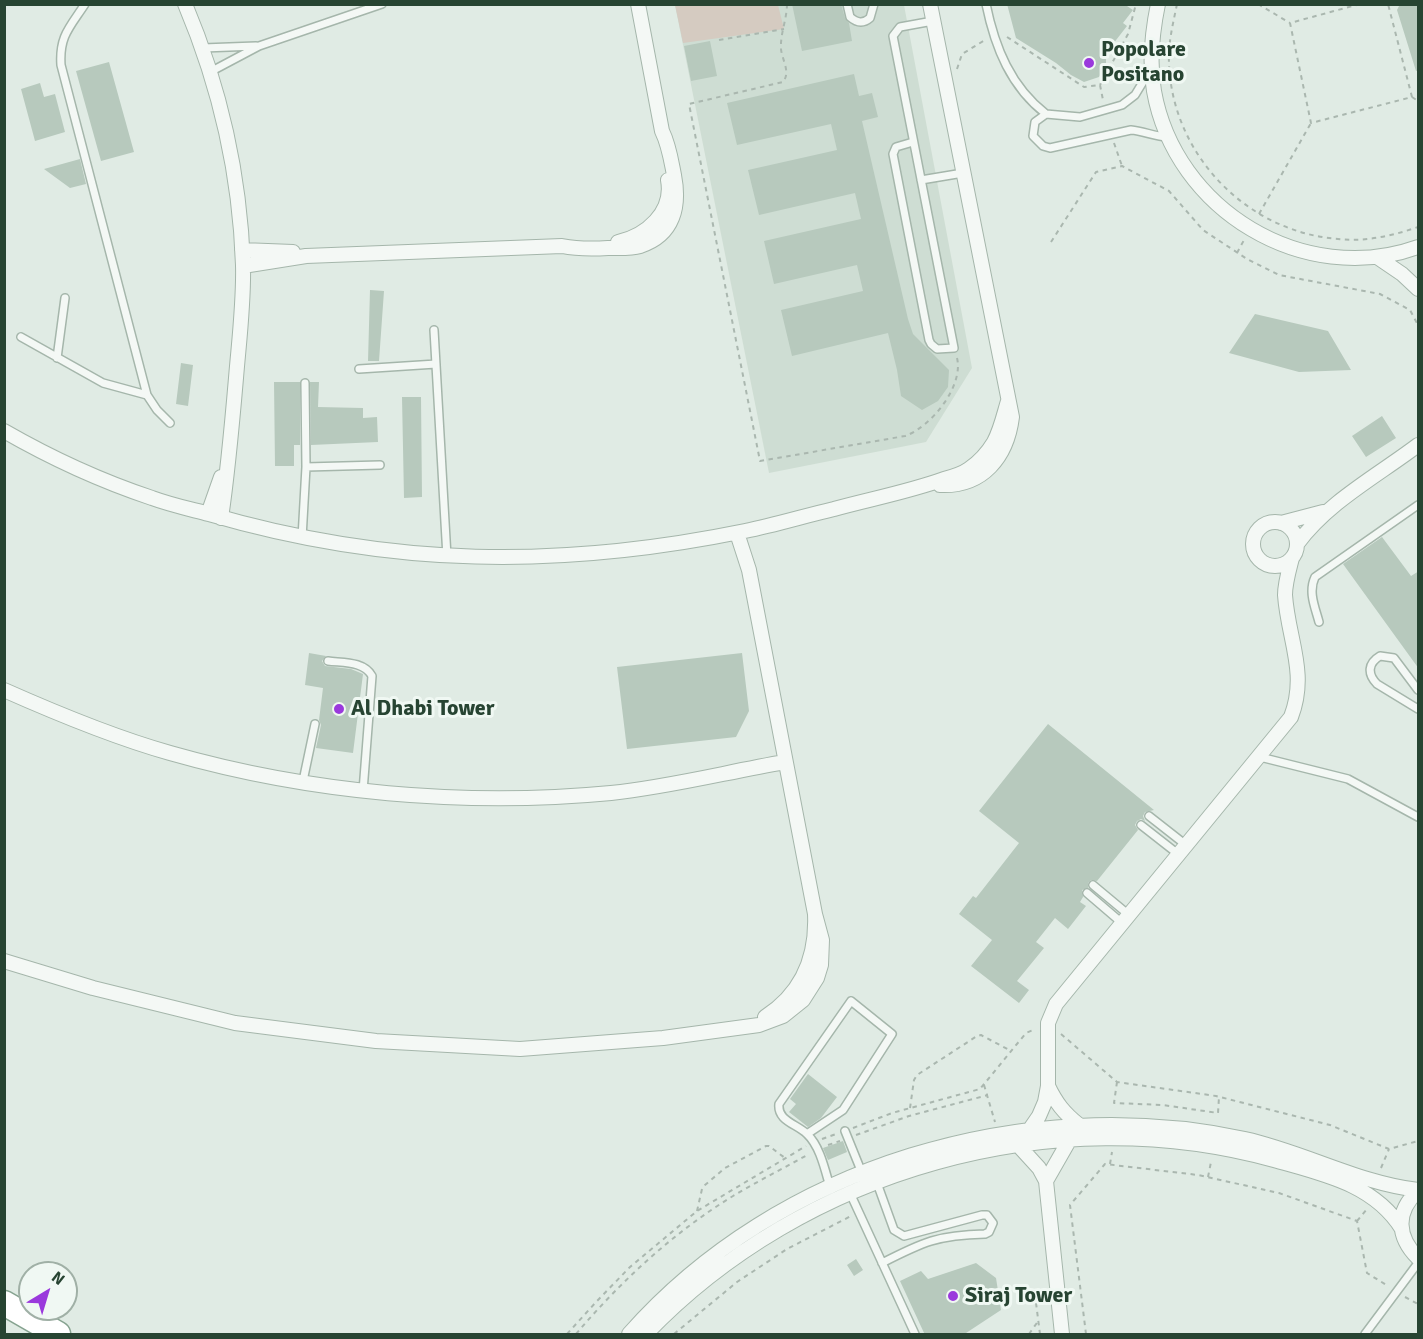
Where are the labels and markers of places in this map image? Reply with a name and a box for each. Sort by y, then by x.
place label: Popolare Positano [1101,37,1186,88]
marker: Popolare Positano [1082,56,1096,70]
place label: Al Dhabi Tower [351,696,495,722]
marker: Al Dhabi Tower [332,702,346,716]
place label: Siraj Tower [965,1283,1072,1309]
marker: Siraj Tower [946,1289,960,1303]

